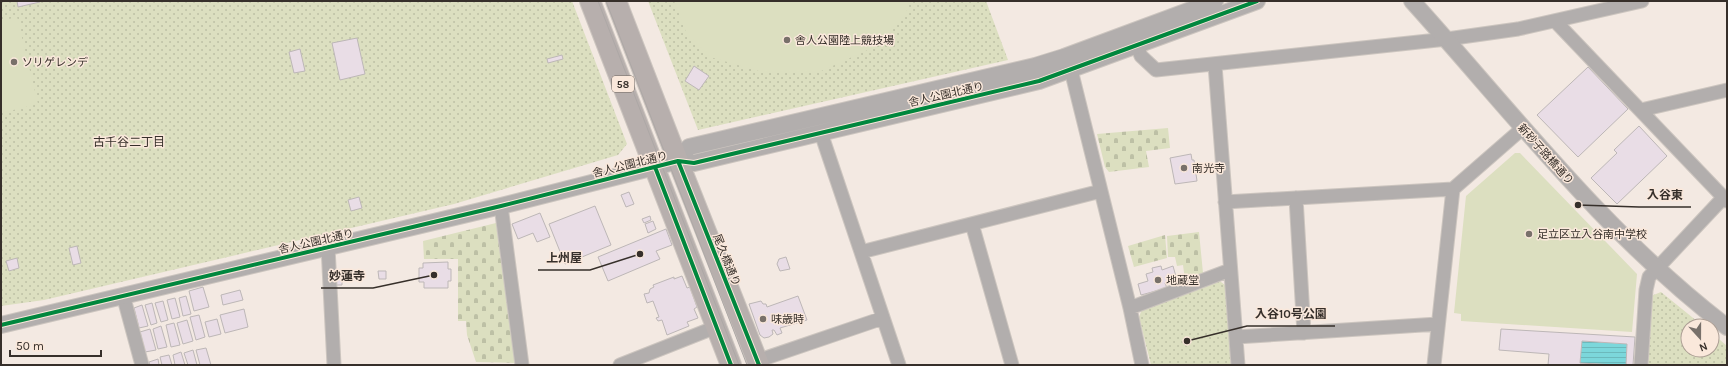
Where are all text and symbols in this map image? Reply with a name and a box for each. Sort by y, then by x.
place label: 舎人公園陸上競技場 [795,34,894,47]
marker: 舎人公園陸上競技場 [782,35,792,45]
place label: ソリゲレンデ [22,56,88,69]
marker: ソリゲレンデ [9,57,19,67]
road number: 58 [612,76,634,92]
street label: 舎人公園北通り [907,79,985,109]
street label: 新砂子路橋通り [1515,121,1576,187]
district label: 古千谷二丁目 [93,135,165,149]
street label: 舎人公園北通り [591,149,669,180]
place label: 南光寺 [1192,162,1225,175]
marker: 南光寺 [1179,163,1189,173]
callout: 入谷東 [1639,183,1691,207]
text: 入谷東 [1647,188,1683,202]
street label: 舎人公園北通り [277,226,355,256]
place label: 足立区立入谷南中学校 [1537,228,1647,241]
marker: 足立区立入谷南中学校 [1524,229,1534,239]
street label: 尾久橋通り [710,232,743,288]
callout: 上州屋 [538,246,590,270]
text: 上州屋 [546,251,582,265]
callout: 妙蓮寺 [321,264,373,288]
text: 妙蓮寺 [329,269,365,283]
place label: 地蔵堂 [1166,274,1199,287]
marker: 地蔵堂 [1153,275,1163,285]
callout: 入谷10号公園 [1247,302,1335,326]
text: 入谷10号公園 [1255,307,1327,321]
place label: 味歳時 [771,313,804,326]
marker: 味歳時 [758,314,768,324]
north arrow [1680,318,1720,358]
scale bar [10,332,101,358]
text: 50 m [16,339,44,353]
text: N [1697,339,1709,354]

